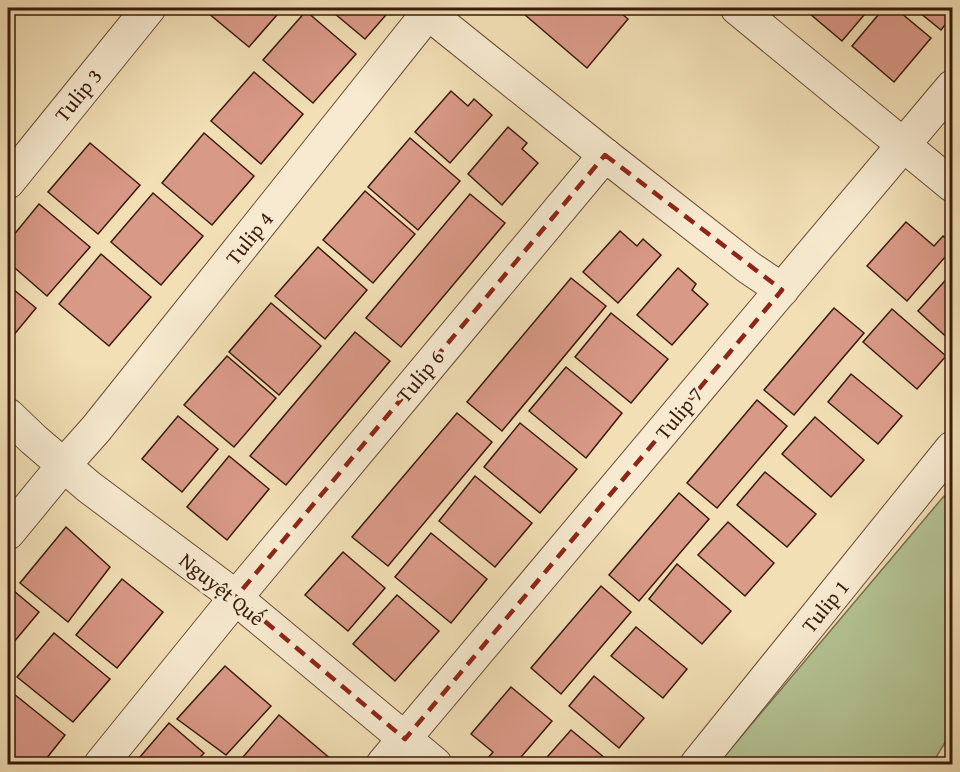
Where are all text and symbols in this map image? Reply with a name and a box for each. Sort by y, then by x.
street label: Tulip 3 [47,62,109,128]
street label: Tulip 4 [218,205,280,271]
street label: Tulip 6 [389,343,451,409]
street label: Tulip 7 [648,380,710,446]
street label: Nguyệt Quế [173,545,271,633]
street label: Tulip 1 [794,573,856,639]

